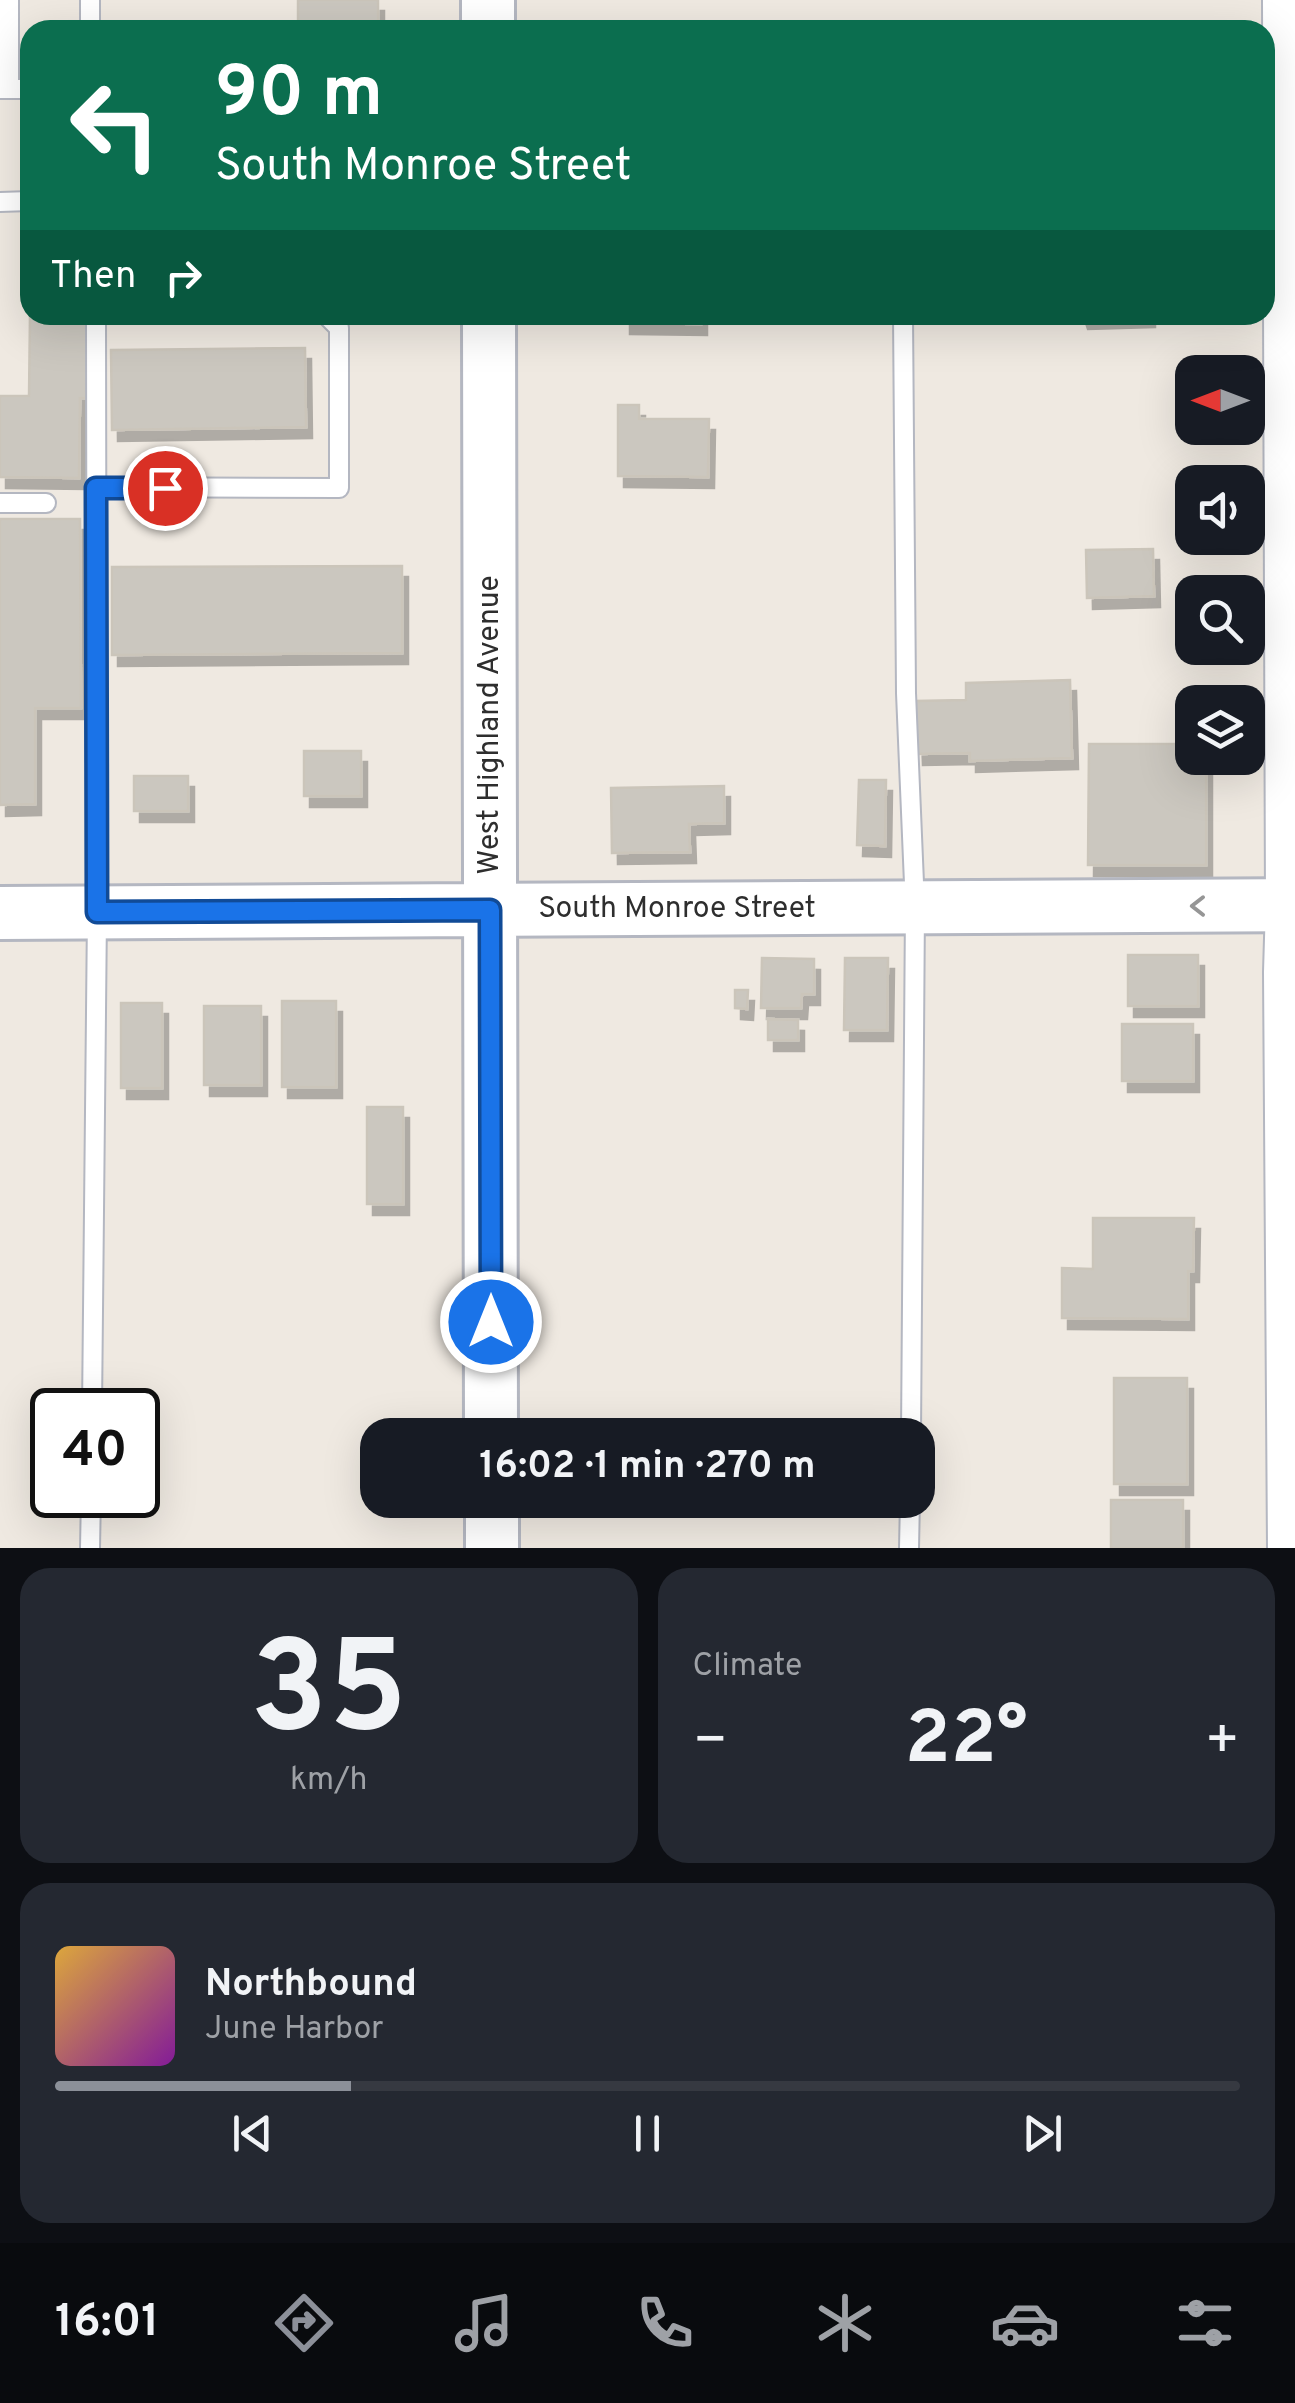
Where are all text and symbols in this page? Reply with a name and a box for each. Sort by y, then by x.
text: 90 m [215,52,383,141]
icon: left [50,60,180,190]
text: South Monroe Street [215,139,632,196]
icon: right [156,250,211,305]
text: Then [50,253,136,302]
north arrow [1175,355,1265,445]
map controls [1175,355,1265,775]
pin [123,446,208,531]
icon: arrive [138,461,193,516]
button: sound [1175,465,1265,555]
street label: West Highland Avenue [472,575,509,875]
button: search [1175,575,1265,665]
button: layers [1175,685,1265,775]
street label: South Monroe Street [538,891,816,928]
one-way arrow [1189,895,1204,917]
position arrow [439,1270,543,1374]
speed limit sign: 40 [30,1388,160,1518]
text: 16:02 · 1 min · 270 m [479,1443,816,1492]
text: 35 [250,1613,407,1778]
text: Climate [693,1647,802,1687]
text: 22° [905,1695,1028,1790]
text: − [693,1708,728,1778]
text: + [1205,1708,1240,1778]
text: km/h [290,1761,368,1801]
text: Northbound [205,1961,417,2010]
text: June Harbor [205,2010,384,2050]
icon: previous [225,2106,280,2161]
icon: pause [620,2106,675,2161]
icon: next [1015,2106,1070,2161]
icon: directions [269,2288,339,2358]
icon: music [449,2288,519,2358]
icon: phone [630,2288,700,2358]
icon: climate [810,2288,880,2358]
icon: car [990,2288,1060,2358]
icon: filters [1170,2288,1240,2358]
text: 16:01 [55,2295,159,2352]

